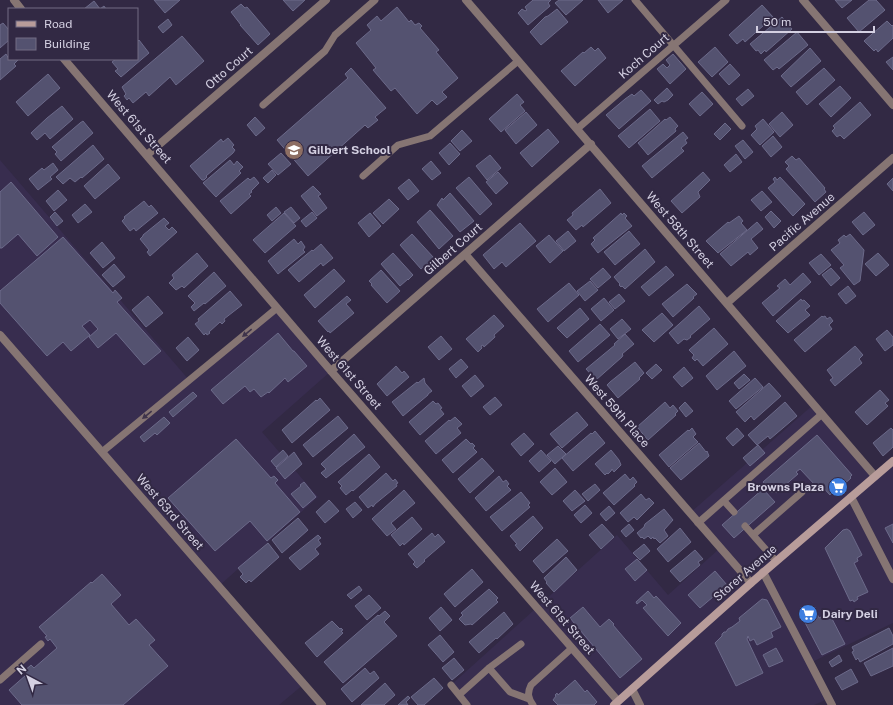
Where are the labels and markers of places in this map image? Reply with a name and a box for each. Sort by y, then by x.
school or university icon: Gilbert School [283,139,305,161]
place label: Gilbert School [308,143,391,157]
supermarket icon: Browns Plaza [827,476,849,498]
place label: Browns Plaza [747,480,824,494]
supermarket icon: Dairy Deli [797,603,819,625]
place label: Dairy Deli [822,607,878,621]

